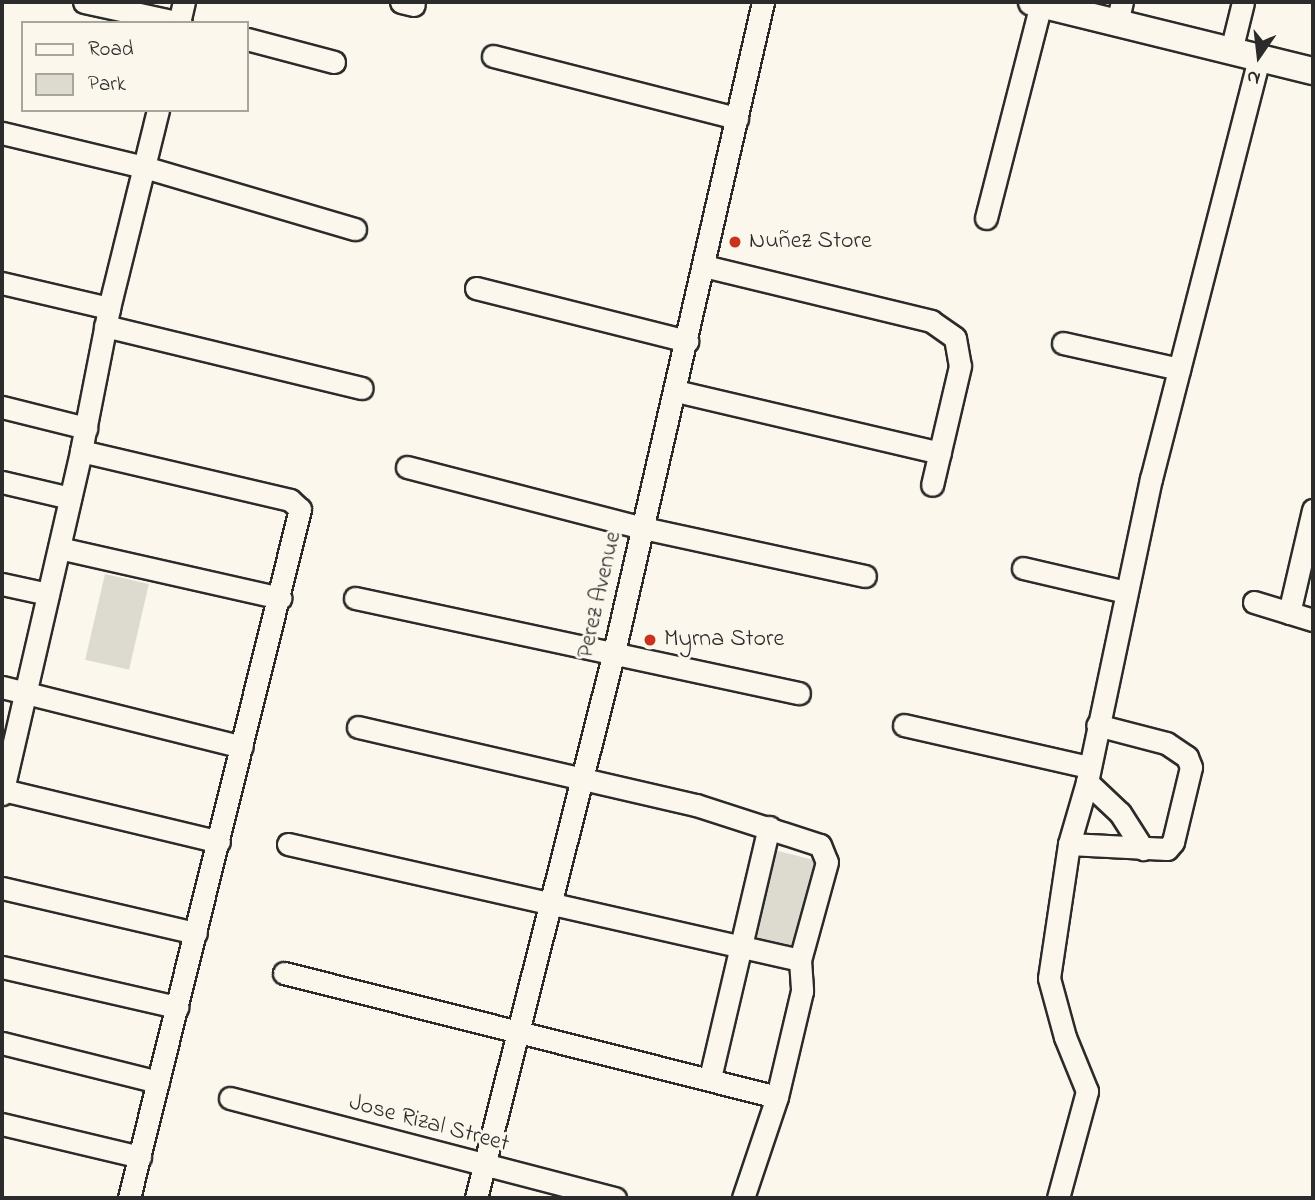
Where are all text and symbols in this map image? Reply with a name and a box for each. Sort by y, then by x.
legend [21,21,248,112]
north arrow [1224,21,1294,91]
text: Road [88,35,134,65]
text: N [1244,62,1263,92]
text: Park [88,70,126,100]
place label: Nuñez Store [749,228,872,256]
marker: Nuñez Store [727,234,743,250]
street label: Perez Avenue [571,529,629,661]
place label: Myrna Store [664,626,784,654]
marker: Myrna Store [642,632,658,648]
street label: Jose Rizal Street [346,1089,512,1159]

